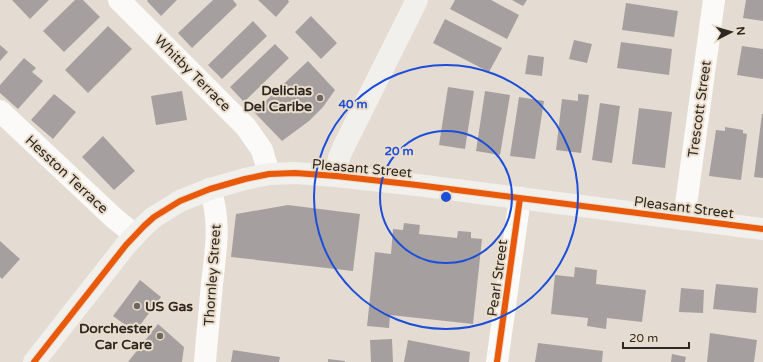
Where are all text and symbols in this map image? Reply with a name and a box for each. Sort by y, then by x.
north arrow [711,12,751,52]
text: N [734,26,747,36]
street label: Whitby Terrace [151,32,234,115]
street label: Trescott Street [684,59,715,159]
place label: Delicias Del Caribe [243,82,312,115]
marker: Delicias Del Caribe [315,93,325,103]
text: 40 m [338,97,368,111]
street label: Hesston Terrace [22,132,112,217]
text: 20 m [384,144,414,158]
street label: Pleasant Street [311,156,413,181]
centre of rings [439,190,453,204]
street label: Pleasant Street [633,193,736,222]
street label: Thornley Street [200,223,225,326]
street label: Pearl Street [484,238,511,318]
place label: US Gas [145,298,193,315]
marker: US Gas [132,301,142,311]
place label: Dorchester Car Care [79,320,153,353]
scale bar [623,324,689,350]
marker: Dorchester Car Care [155,331,165,341]
text: 20 m [629,331,658,345]

